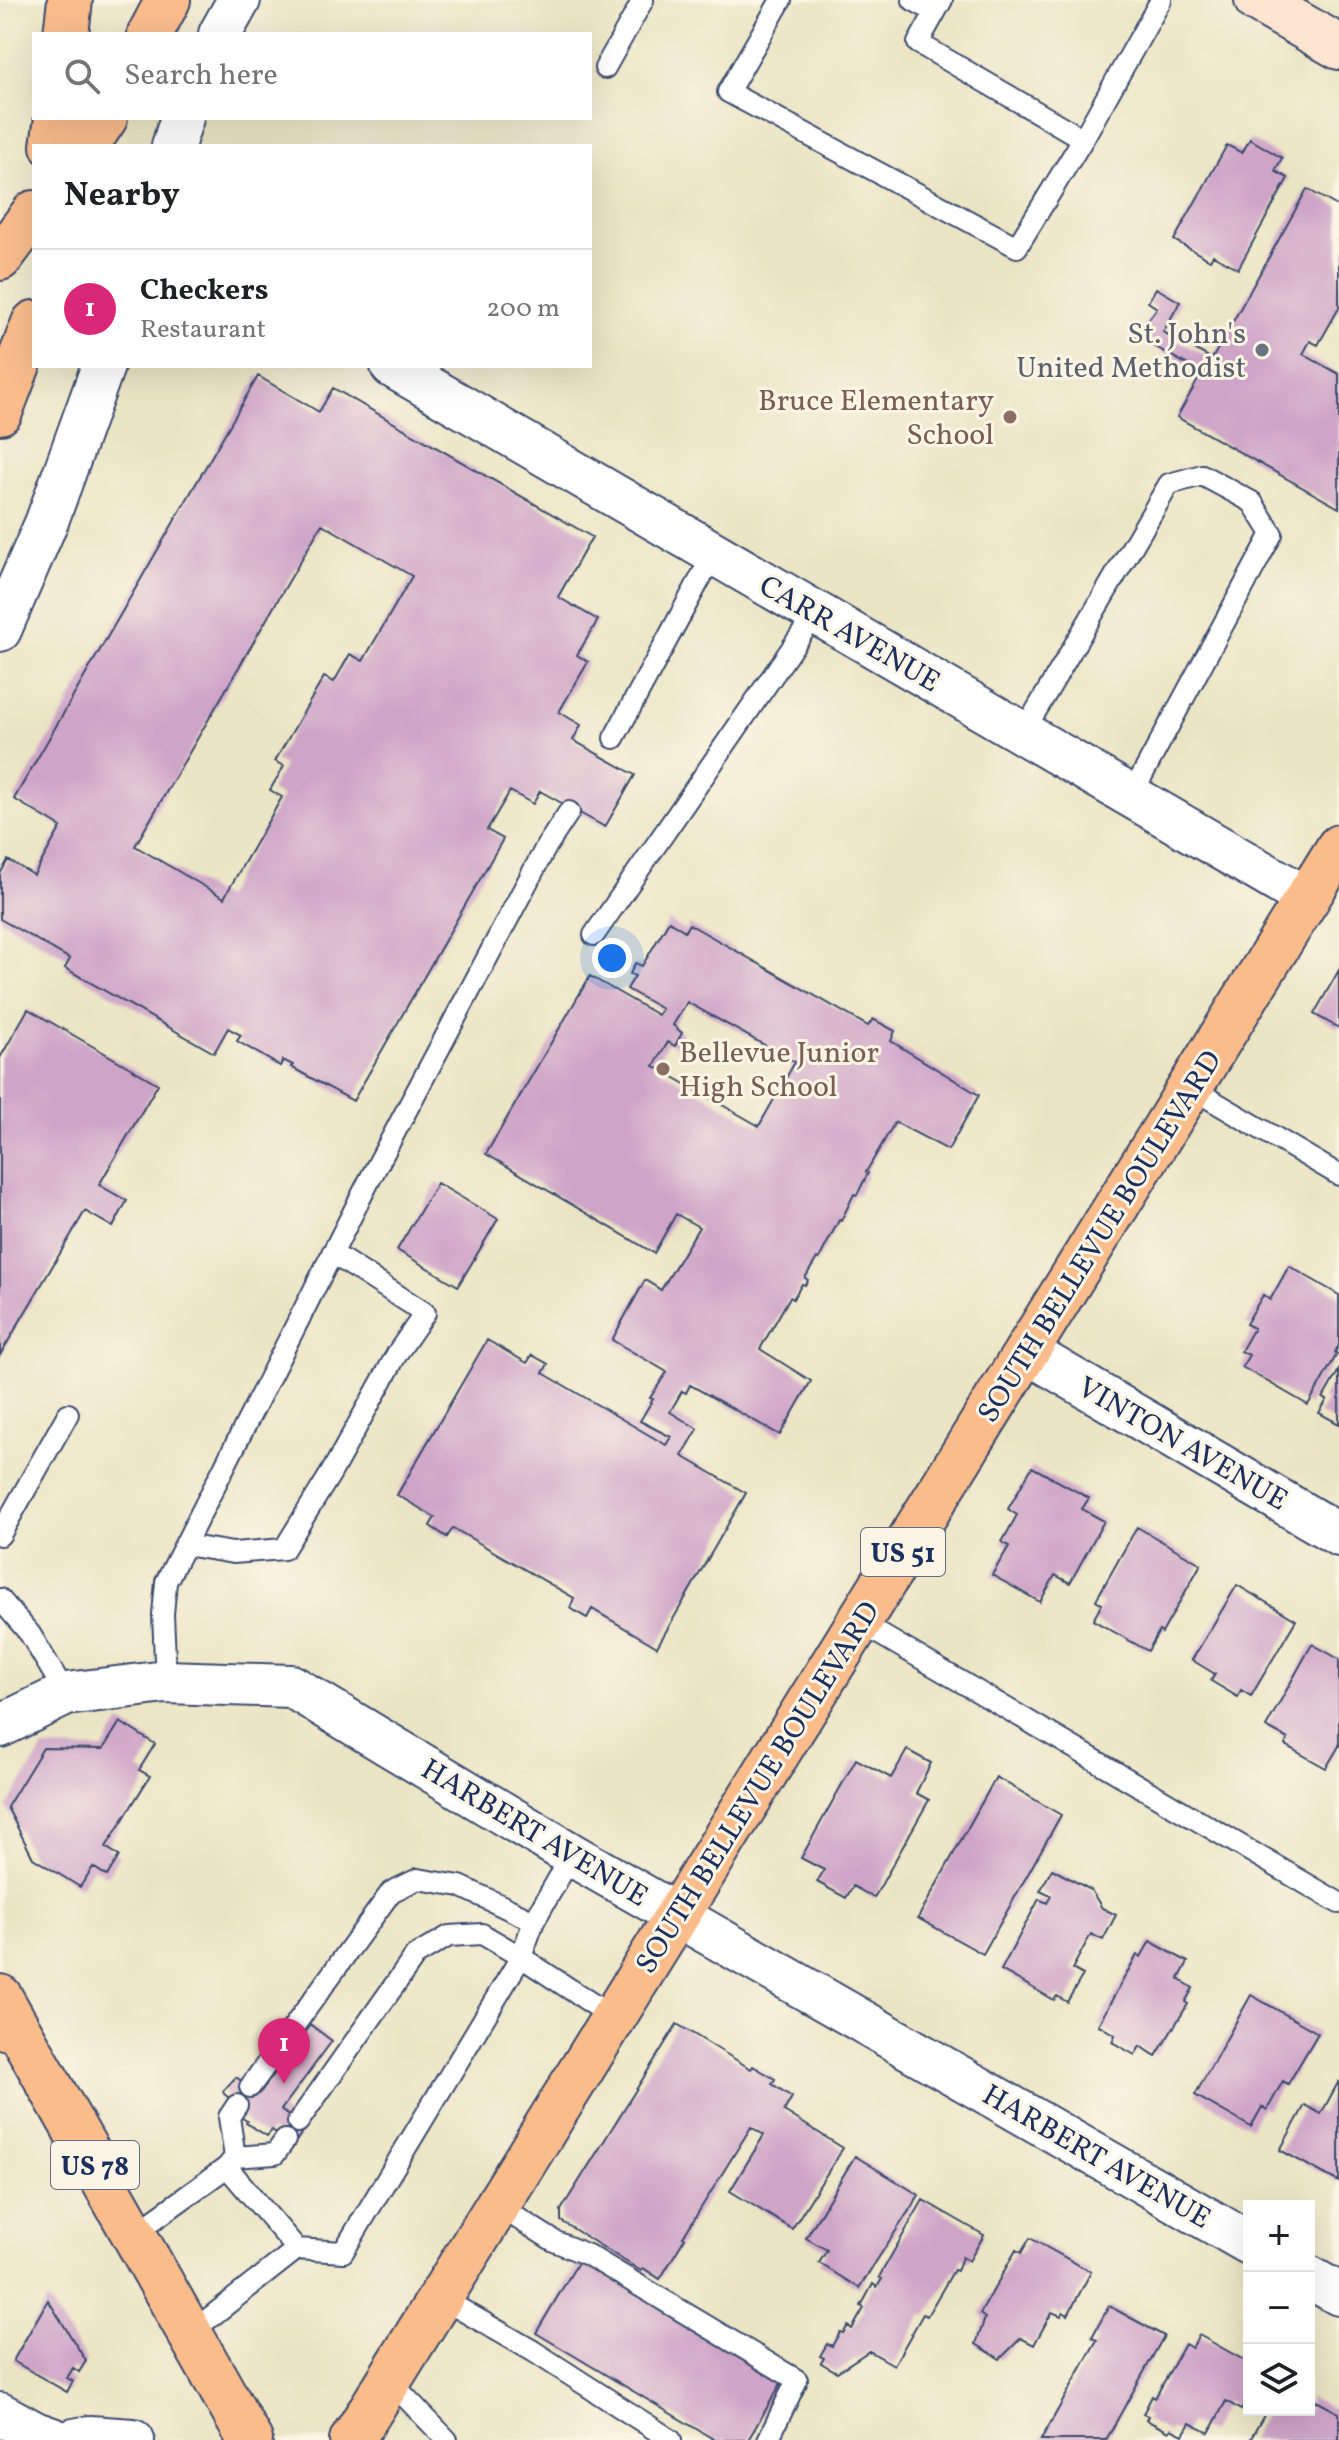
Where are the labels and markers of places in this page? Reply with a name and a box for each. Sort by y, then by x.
place label: St. John's United Methodist [1016,314,1246,390]
marker: St. John's United Methodist [1253,341,1271,359]
place label: Bruce Elementary School [758,381,994,457]
marker: Bruce Elementary School [1001,408,1019,426]
place label: Bellevue Junior High School [679,1033,879,1109]
marker: Bellevue Junior High School [654,1060,672,1078]
pin: 1 [258,2018,310,2084]

